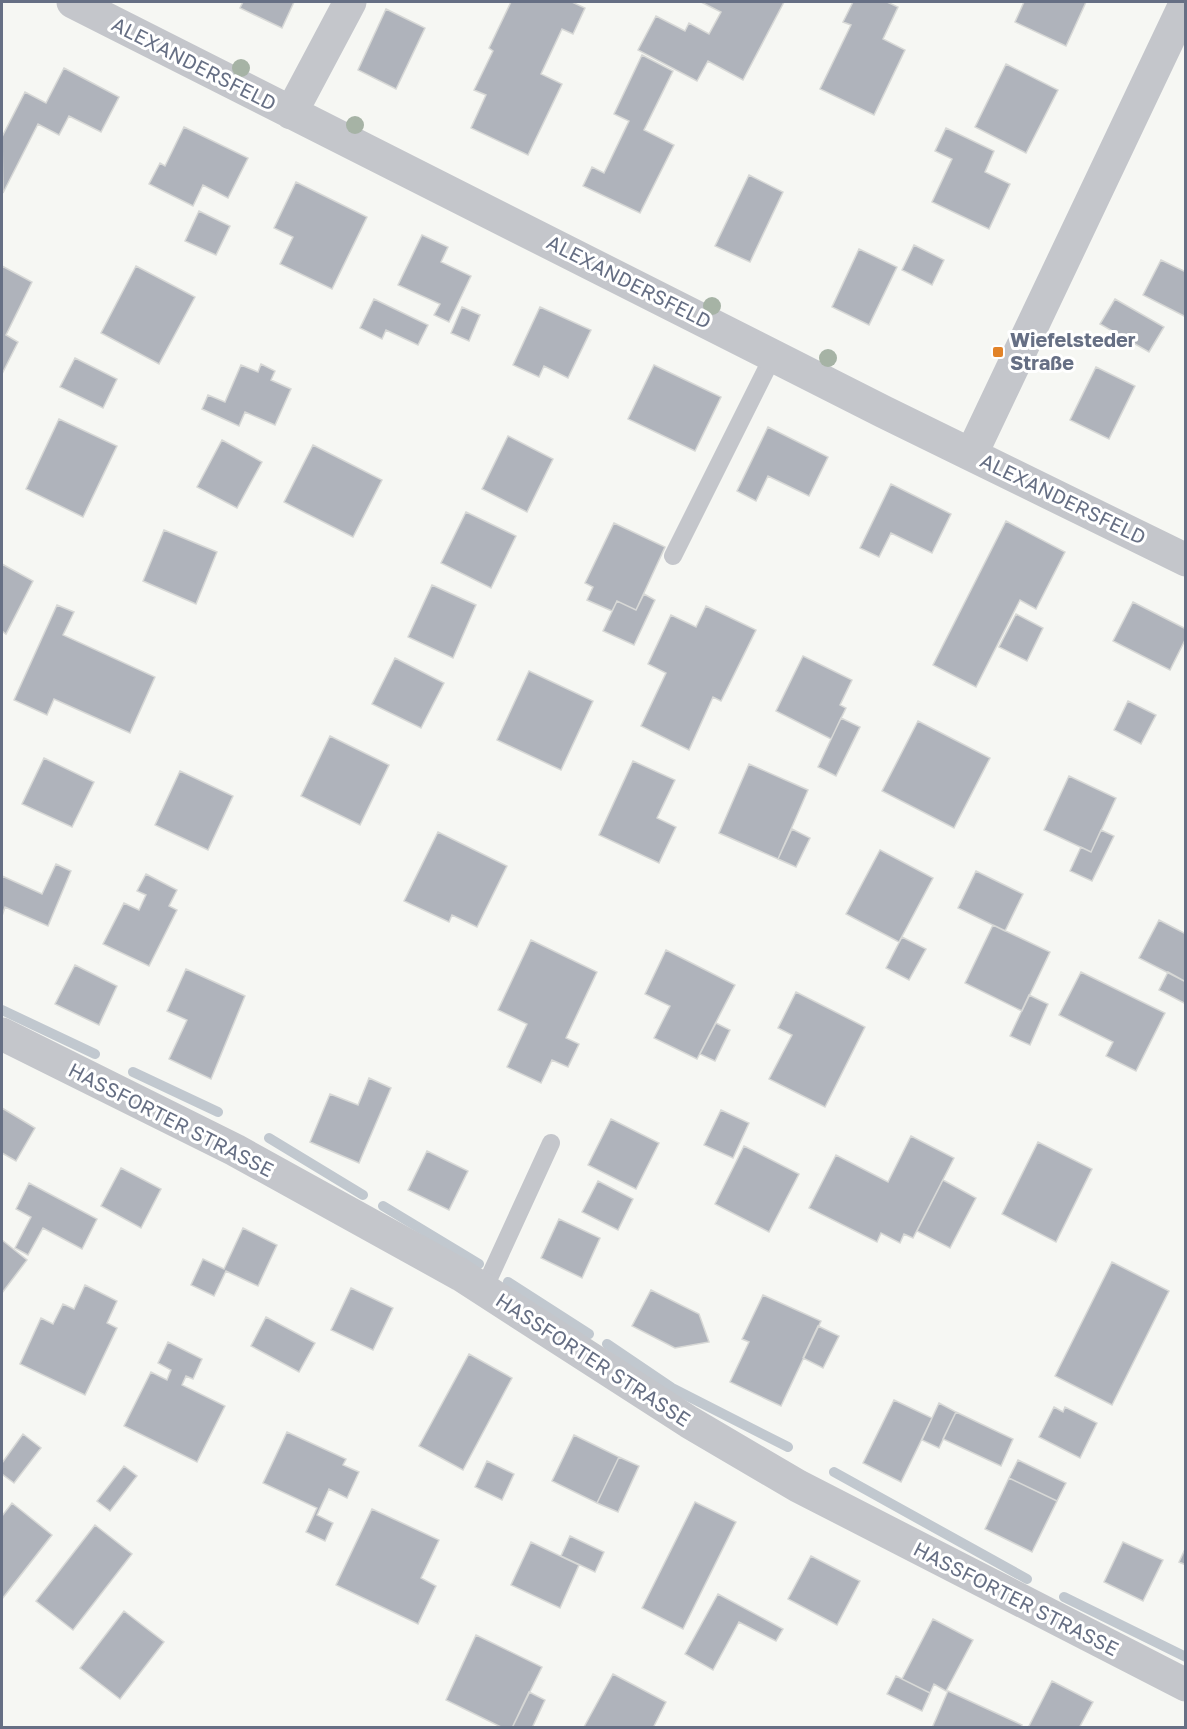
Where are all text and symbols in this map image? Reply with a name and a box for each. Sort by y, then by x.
street label: ALEXANDERSFELD [108,11,281,115]
street label: ALEXANDERSFELD [543,229,716,333]
place label: Wiefelsteder Straße [1010,327,1136,374]
marker: Wiefelsteder Straße [991,345,1005,359]
street label: ALEXANDERSFELD [977,448,1150,549]
street label: HASSFORTER STRASSE [65,1057,278,1181]
street label: HASSFORTER STRASSE [492,1287,695,1431]
street label: HASSFORTER STRASSE [910,1536,1123,1660]

